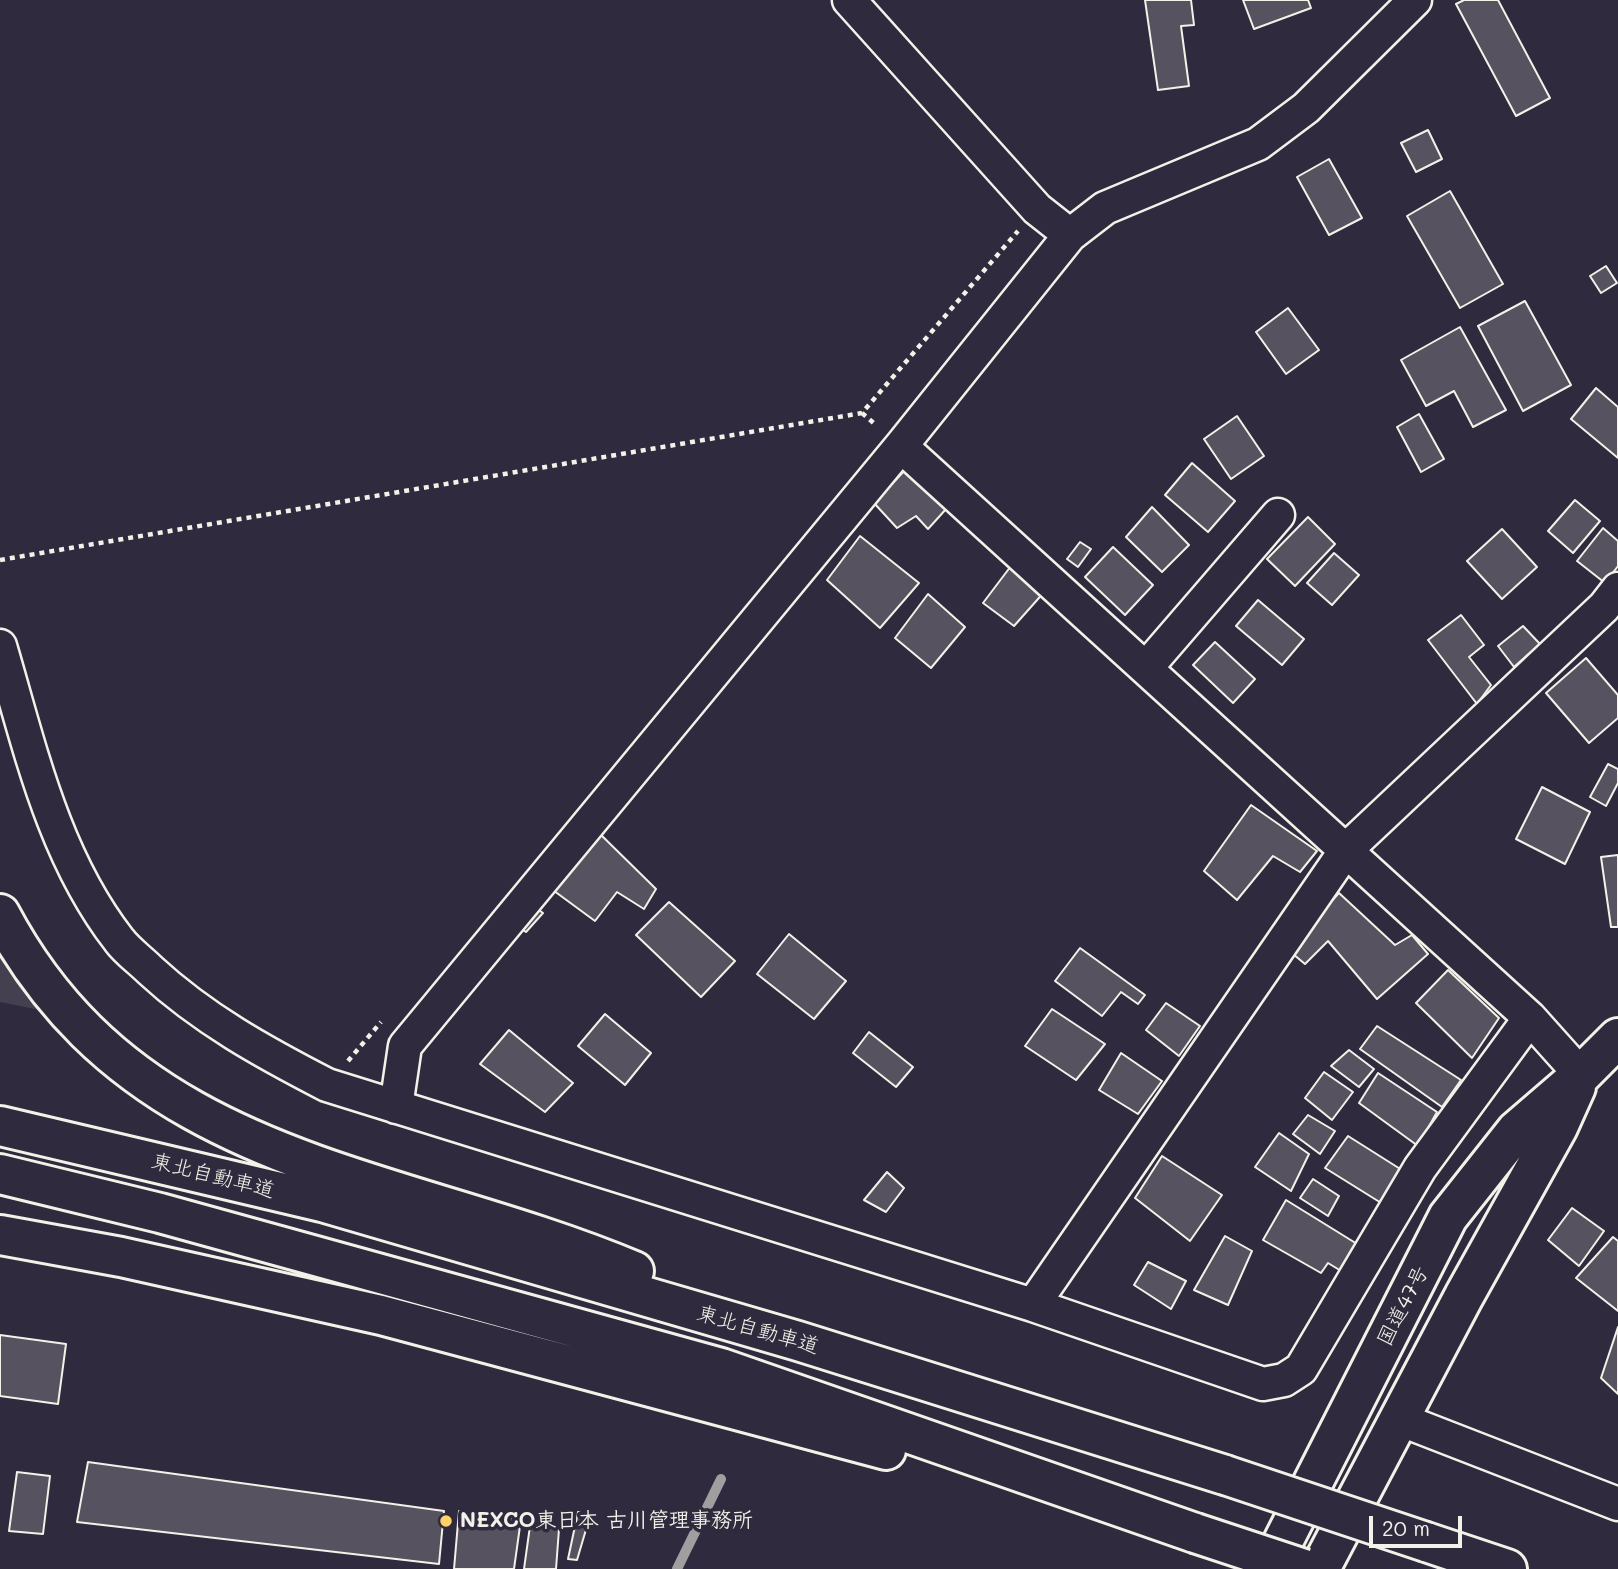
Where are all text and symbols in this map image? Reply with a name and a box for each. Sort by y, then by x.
street label: 東北自動車道 [149,1149,277,1203]
street label: 国道47号 [1372,1262,1434,1350]
street label: 東北自動車道 [694,1301,822,1359]
scale bar [1373,1502,1466,1546]
place label: NEXCO東日本 古川管理事務所 [460,1508,753,1534]
marker: NEXCO東日本 古川管理事務所 [438,1513,454,1529]
text: 20 m [1382,1514,1430,1541]

